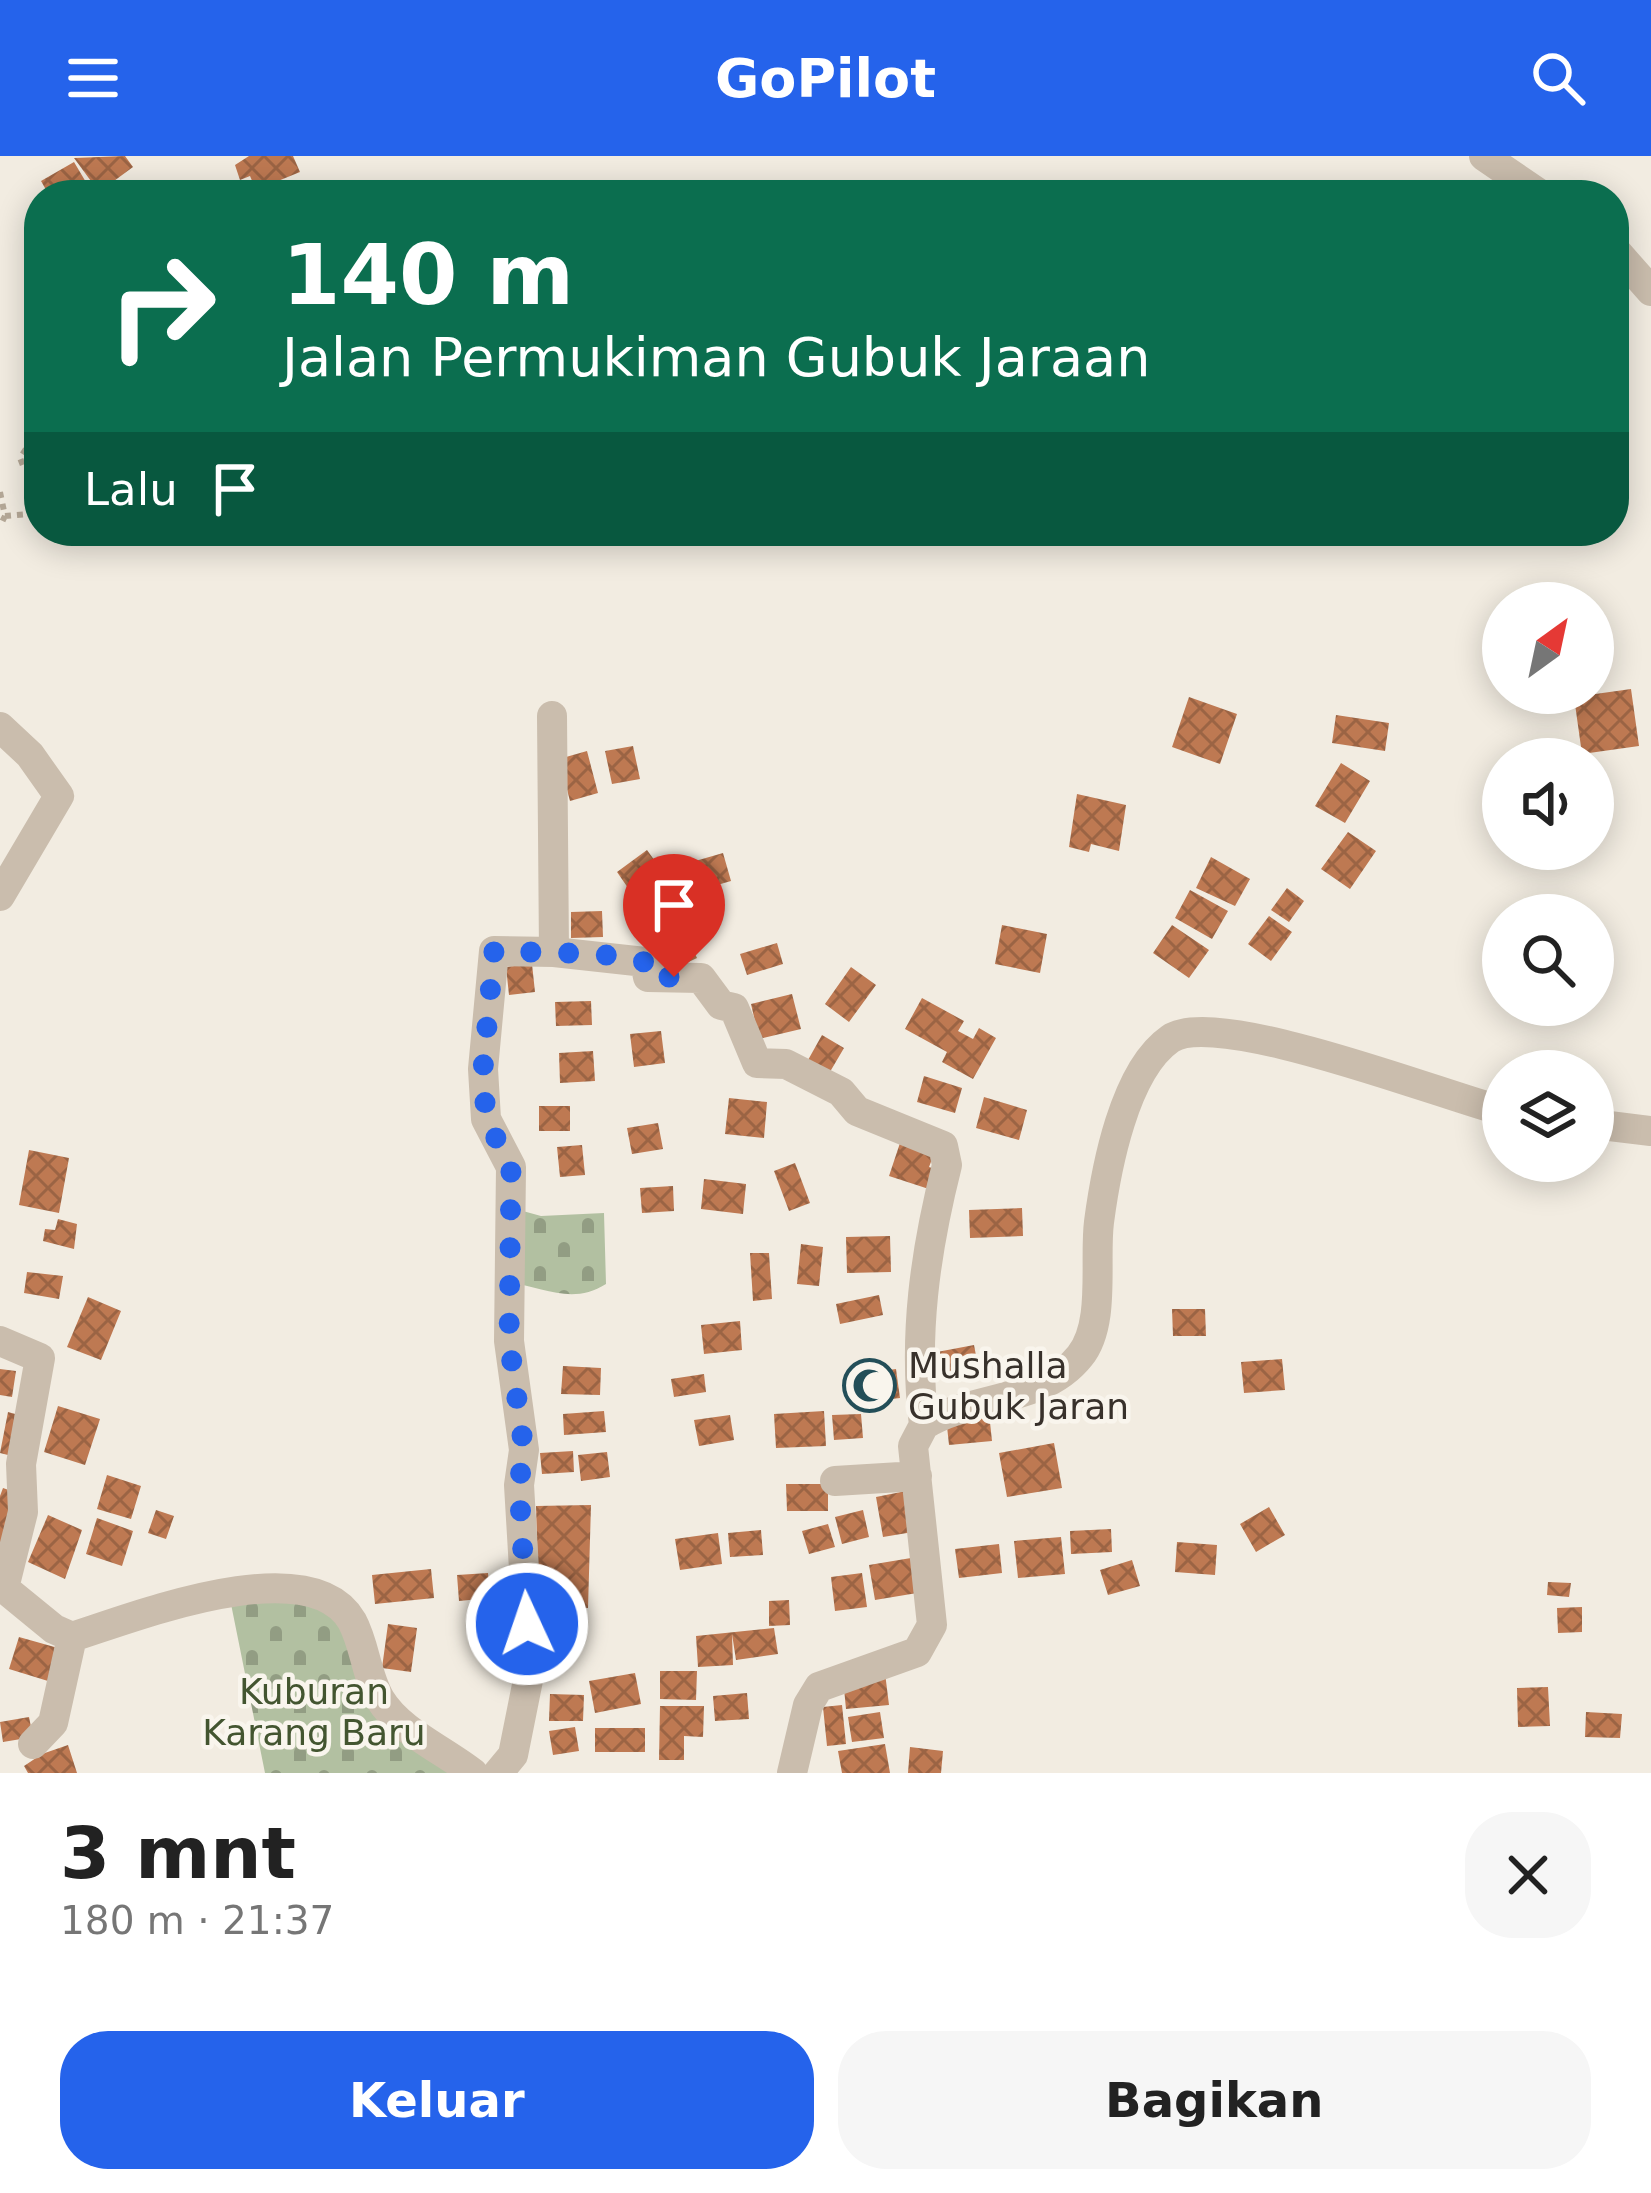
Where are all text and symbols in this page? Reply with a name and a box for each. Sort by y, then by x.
icon: menu [60,45,126,111]
icon: search [1525,45,1591,111]
text: GoPilot [715,47,936,110]
text: 140 m [282,226,574,324]
icon: right [84,228,240,384]
text: Jalan Permukiman Gubuk Jaraan [282,326,1150,389]
icon: arrive [202,456,268,522]
text: Lalu [84,463,178,516]
north arrow [1482,582,1614,714]
map controls [1482,582,1614,1182]
button: sound [1482,738,1614,870]
pin [623,854,725,977]
icon: arrive [641,872,707,938]
button: search [1482,894,1614,1026]
button: layers [1482,1050,1614,1182]
place label: Mushalla Gubuk Jaran [908,1345,1129,1427]
mosque icon: Mushalla Gubuk Jaran [841,1358,897,1414]
position arrow [464,1561,590,1687]
park label: Kuburan Karang Baru [202,1671,426,1753]
text: 3 mnt [60,1811,296,1895]
button: close [1465,1812,1591,1938]
text: 180 m · 21:37 [60,1898,334,1943]
button: Keluar [60,2031,814,2169]
button: Bagikan [838,2031,1591,2169]

